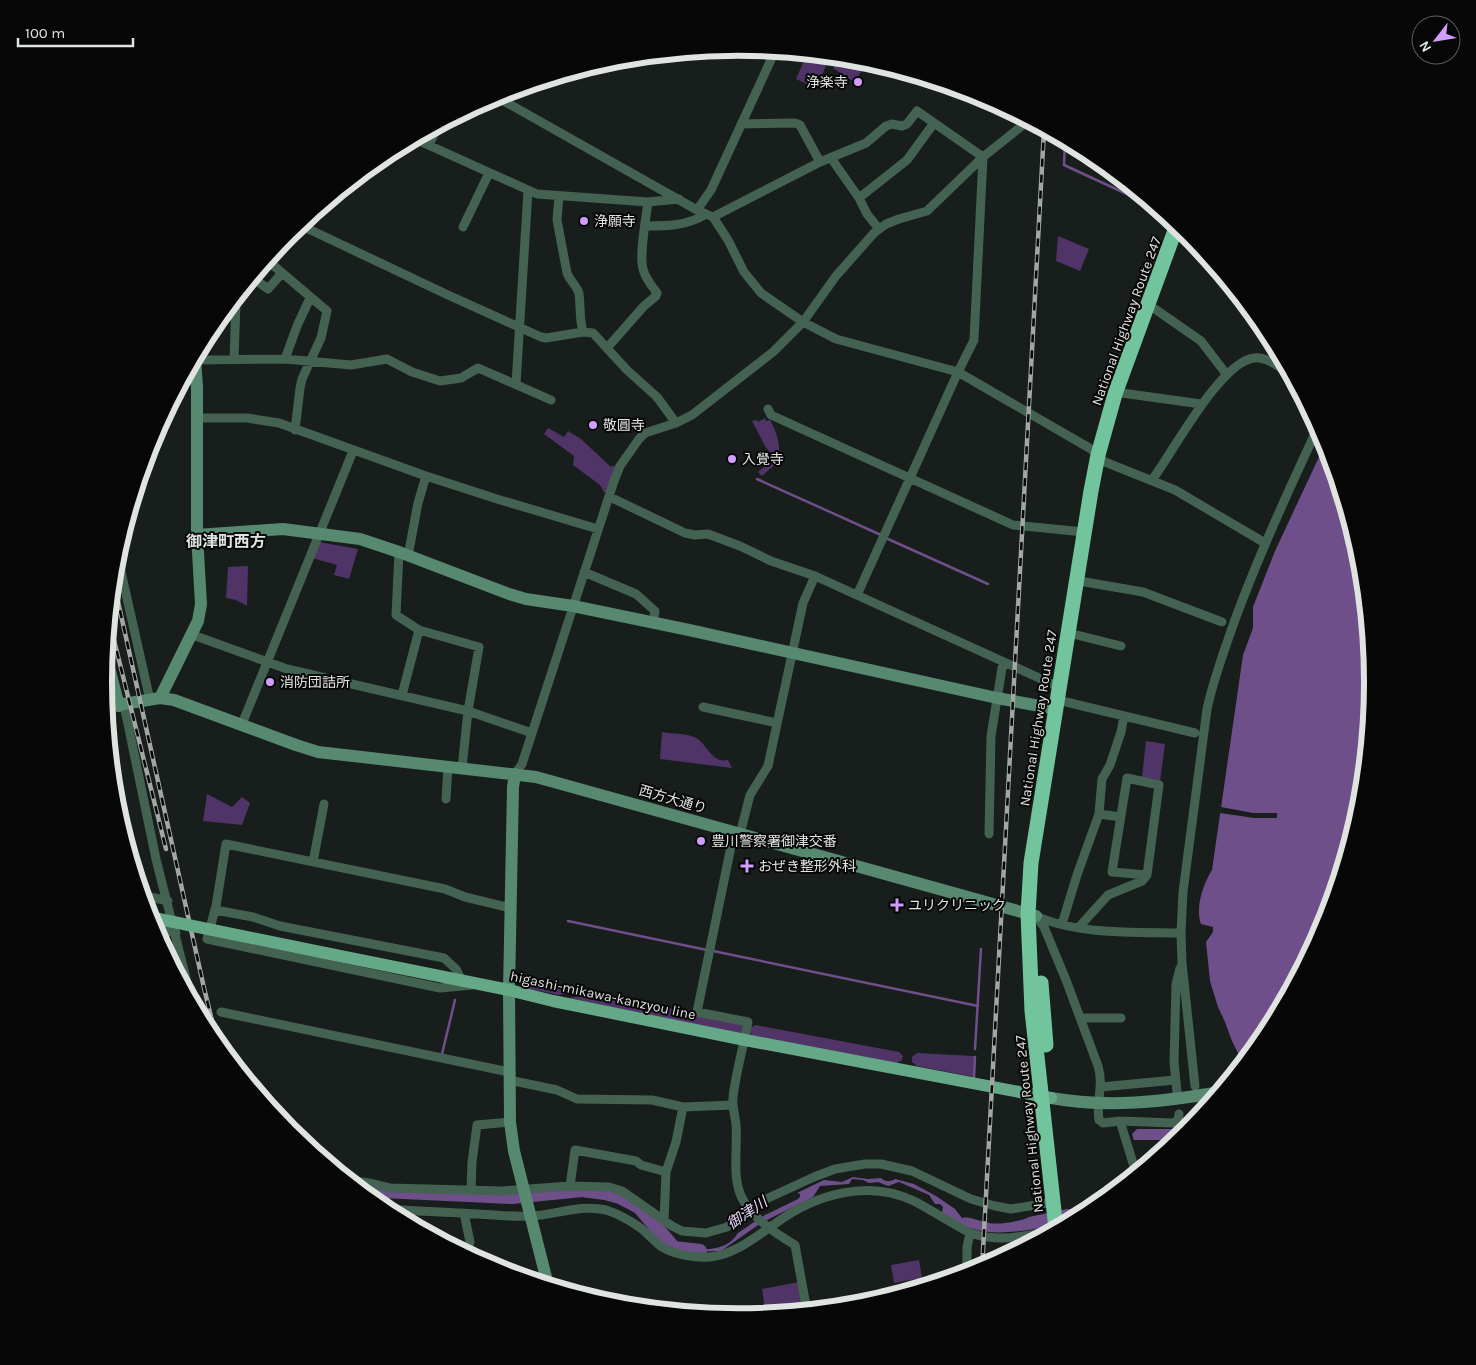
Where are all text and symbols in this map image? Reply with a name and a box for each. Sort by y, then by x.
scale bar [18,15,132,47]
north arrow [1411,15,1461,65]
text: 100 m [25,24,65,42]
text: N [1415,38,1435,55]
place label: 浄楽寺 [806,74,848,91]
marker: 浄楽寺 [852,76,864,88]
place label: 浄願寺 [594,213,636,230]
marker: 浄願寺 [578,215,590,227]
street label: National Highway Route 247 [1088,234,1165,408]
place label: 敬圓寺 [603,417,645,434]
marker: 敬圓寺 [587,419,599,431]
place label: 入覺寺 [742,451,784,468]
marker: 入覺寺 [726,453,738,465]
district label: 御津町西方 [186,532,266,551]
street label: National Highway Route 247 [1016,628,1061,807]
place label: 消防団詰所 [280,674,350,691]
marker: 消防団詰所 [264,676,276,688]
street label: 西方大通り [637,782,709,817]
place label: 豊川警察署御津交番 [711,833,837,850]
marker: 豊川警察署御津交番 [695,835,707,847]
place label: おぜき整形外科 [758,858,856,875]
marker: おぜき整形外科 [740,859,754,873]
place label: ユリクリニック [908,897,1006,914]
marker: ユリクリニック [890,898,904,912]
street label: higashi-mikawa-kanzyou line [509,968,697,1023]
street label: National Highway Route 247 [1012,1034,1047,1214]
water label: 御津川 [723,1192,772,1233]

